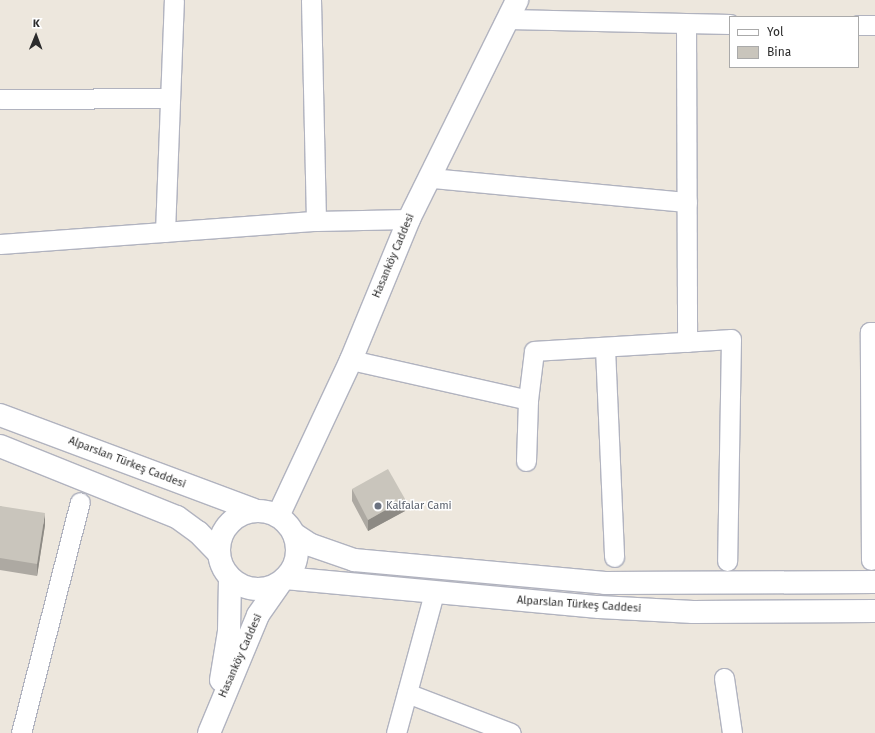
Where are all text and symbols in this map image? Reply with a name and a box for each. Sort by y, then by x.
north arrow [16,16,56,56]
legend [729,16,859,68]
text: K [33,17,40,30]
text: Yol [767,25,783,39]
text: Bina [767,45,791,59]
street label: Hasanköy Caddesi [370,212,418,300]
street label: Alparslan Türkeş Caddesi [66,435,188,491]
place label: Kalfalar Cami [386,499,452,513]
marker: Kalfalar Cami [373,501,383,511]
street label: Alparslan Türkeş Caddesi [516,594,642,616]
street label: Hasanköy Caddesi [217,612,265,700]

